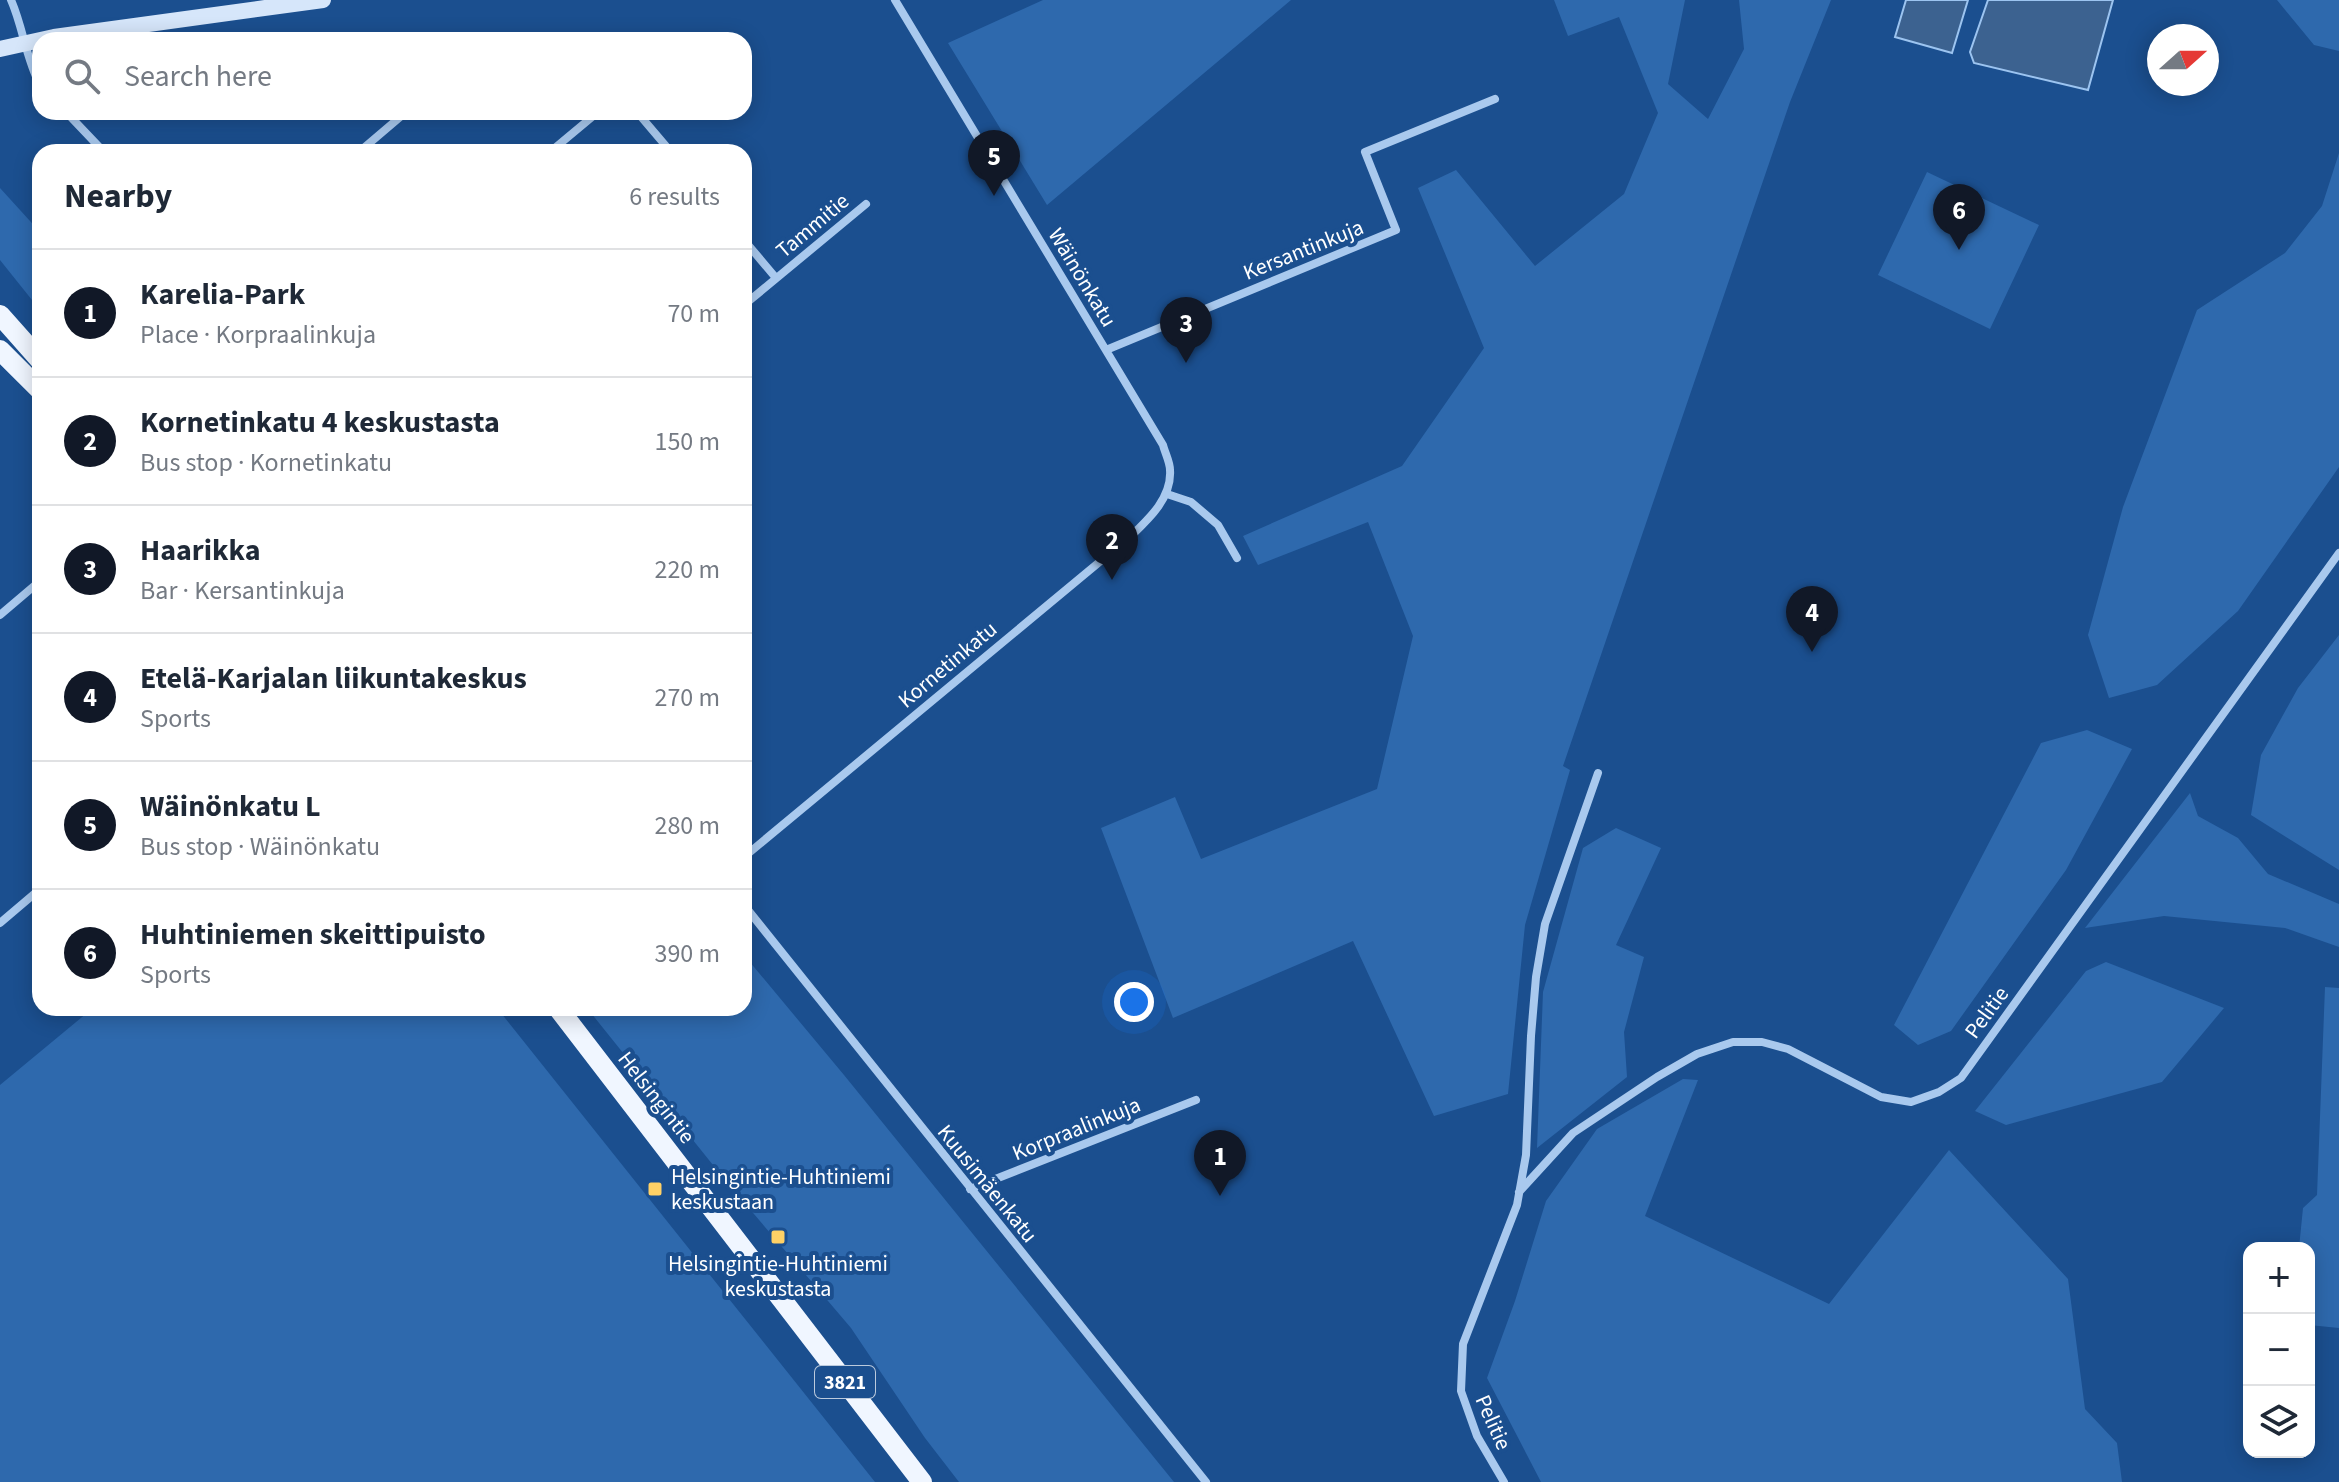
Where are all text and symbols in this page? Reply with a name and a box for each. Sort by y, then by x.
north arrow [2147,24,2219,96]
search box [32,32,752,120]
icon: search [60,54,104,98]
text: Search here [124,55,272,98]
pin: 5 [968,130,1020,196]
text: Nearby [64,172,172,221]
text: 6 results [629,178,720,215]
pin: 6 [1933,184,1985,250]
street label: Tammitie [769,186,856,266]
street label: Kersantinkuja [1238,211,1368,289]
street label: Wäinönkatu [1040,222,1124,333]
text: Karelia-Park [140,273,305,316]
text: 1 [83,295,97,332]
text: 70 m [667,295,720,332]
pin: 3 [1160,297,1212,363]
text: Place · Korpraalinkuja [140,316,376,353]
text: Kornetinkatu 4 keskustasta [140,401,500,444]
text: 2 [83,423,97,460]
text: 150 m [654,423,720,460]
text: Bus stop · Kornetinkatu [140,444,392,481]
pin: 2 [1086,514,1138,580]
text: Haarikka [140,529,260,572]
text: 3 [83,551,97,588]
text: 220 m [654,551,720,588]
text: Bar · Kersantinkuja [140,572,345,609]
pin: 4 [1786,586,1838,652]
street label: Kornetinkatu [891,614,1004,716]
text: Etelä-Karjalan liikuntakeskus [140,657,527,700]
text: 4 [83,679,97,716]
text: 270 m [654,679,720,716]
text: Sports [140,700,211,737]
text: Wäinönkatu L [140,785,321,828]
text: 5 [83,807,97,844]
text: 280 m [654,807,720,844]
text: Bus stop · Wäinönkatu [140,828,380,865]
text: Huhtiniemen skeittipuisto [140,913,486,956]
text: 6 [83,935,97,972]
text: 390 m [654,935,720,972]
text: Sports [140,956,211,993]
street label: Pelitie [1957,980,2017,1045]
your location [1114,982,1154,1022]
street label: Helsingintie [610,1044,703,1151]
street label: Korpraalinkuja [1007,1089,1145,1169]
street label: Kuusimäenkatu [929,1118,1045,1250]
pin: 1 [1194,1130,1246,1196]
place label: Helsingintie-Huhtiniemi keskustaan [671,1161,891,1218]
marker: Helsingintie-Huhtiniemi keskustaan [646,1180,664,1198]
marker: Helsingintie-Huhtiniemi keskustasta [769,1228,787,1246]
map controls [2243,1242,2315,1458]
button: + [2243,1242,2315,1314]
place label: Helsingintie-Huhtiniemi keskustasta [668,1248,888,1305]
button: − [2243,1314,2315,1386]
road number: 3821 [815,1366,875,1398]
button: layers [2243,1386,2315,1458]
street label: Pelitie [1467,1390,1519,1455]

